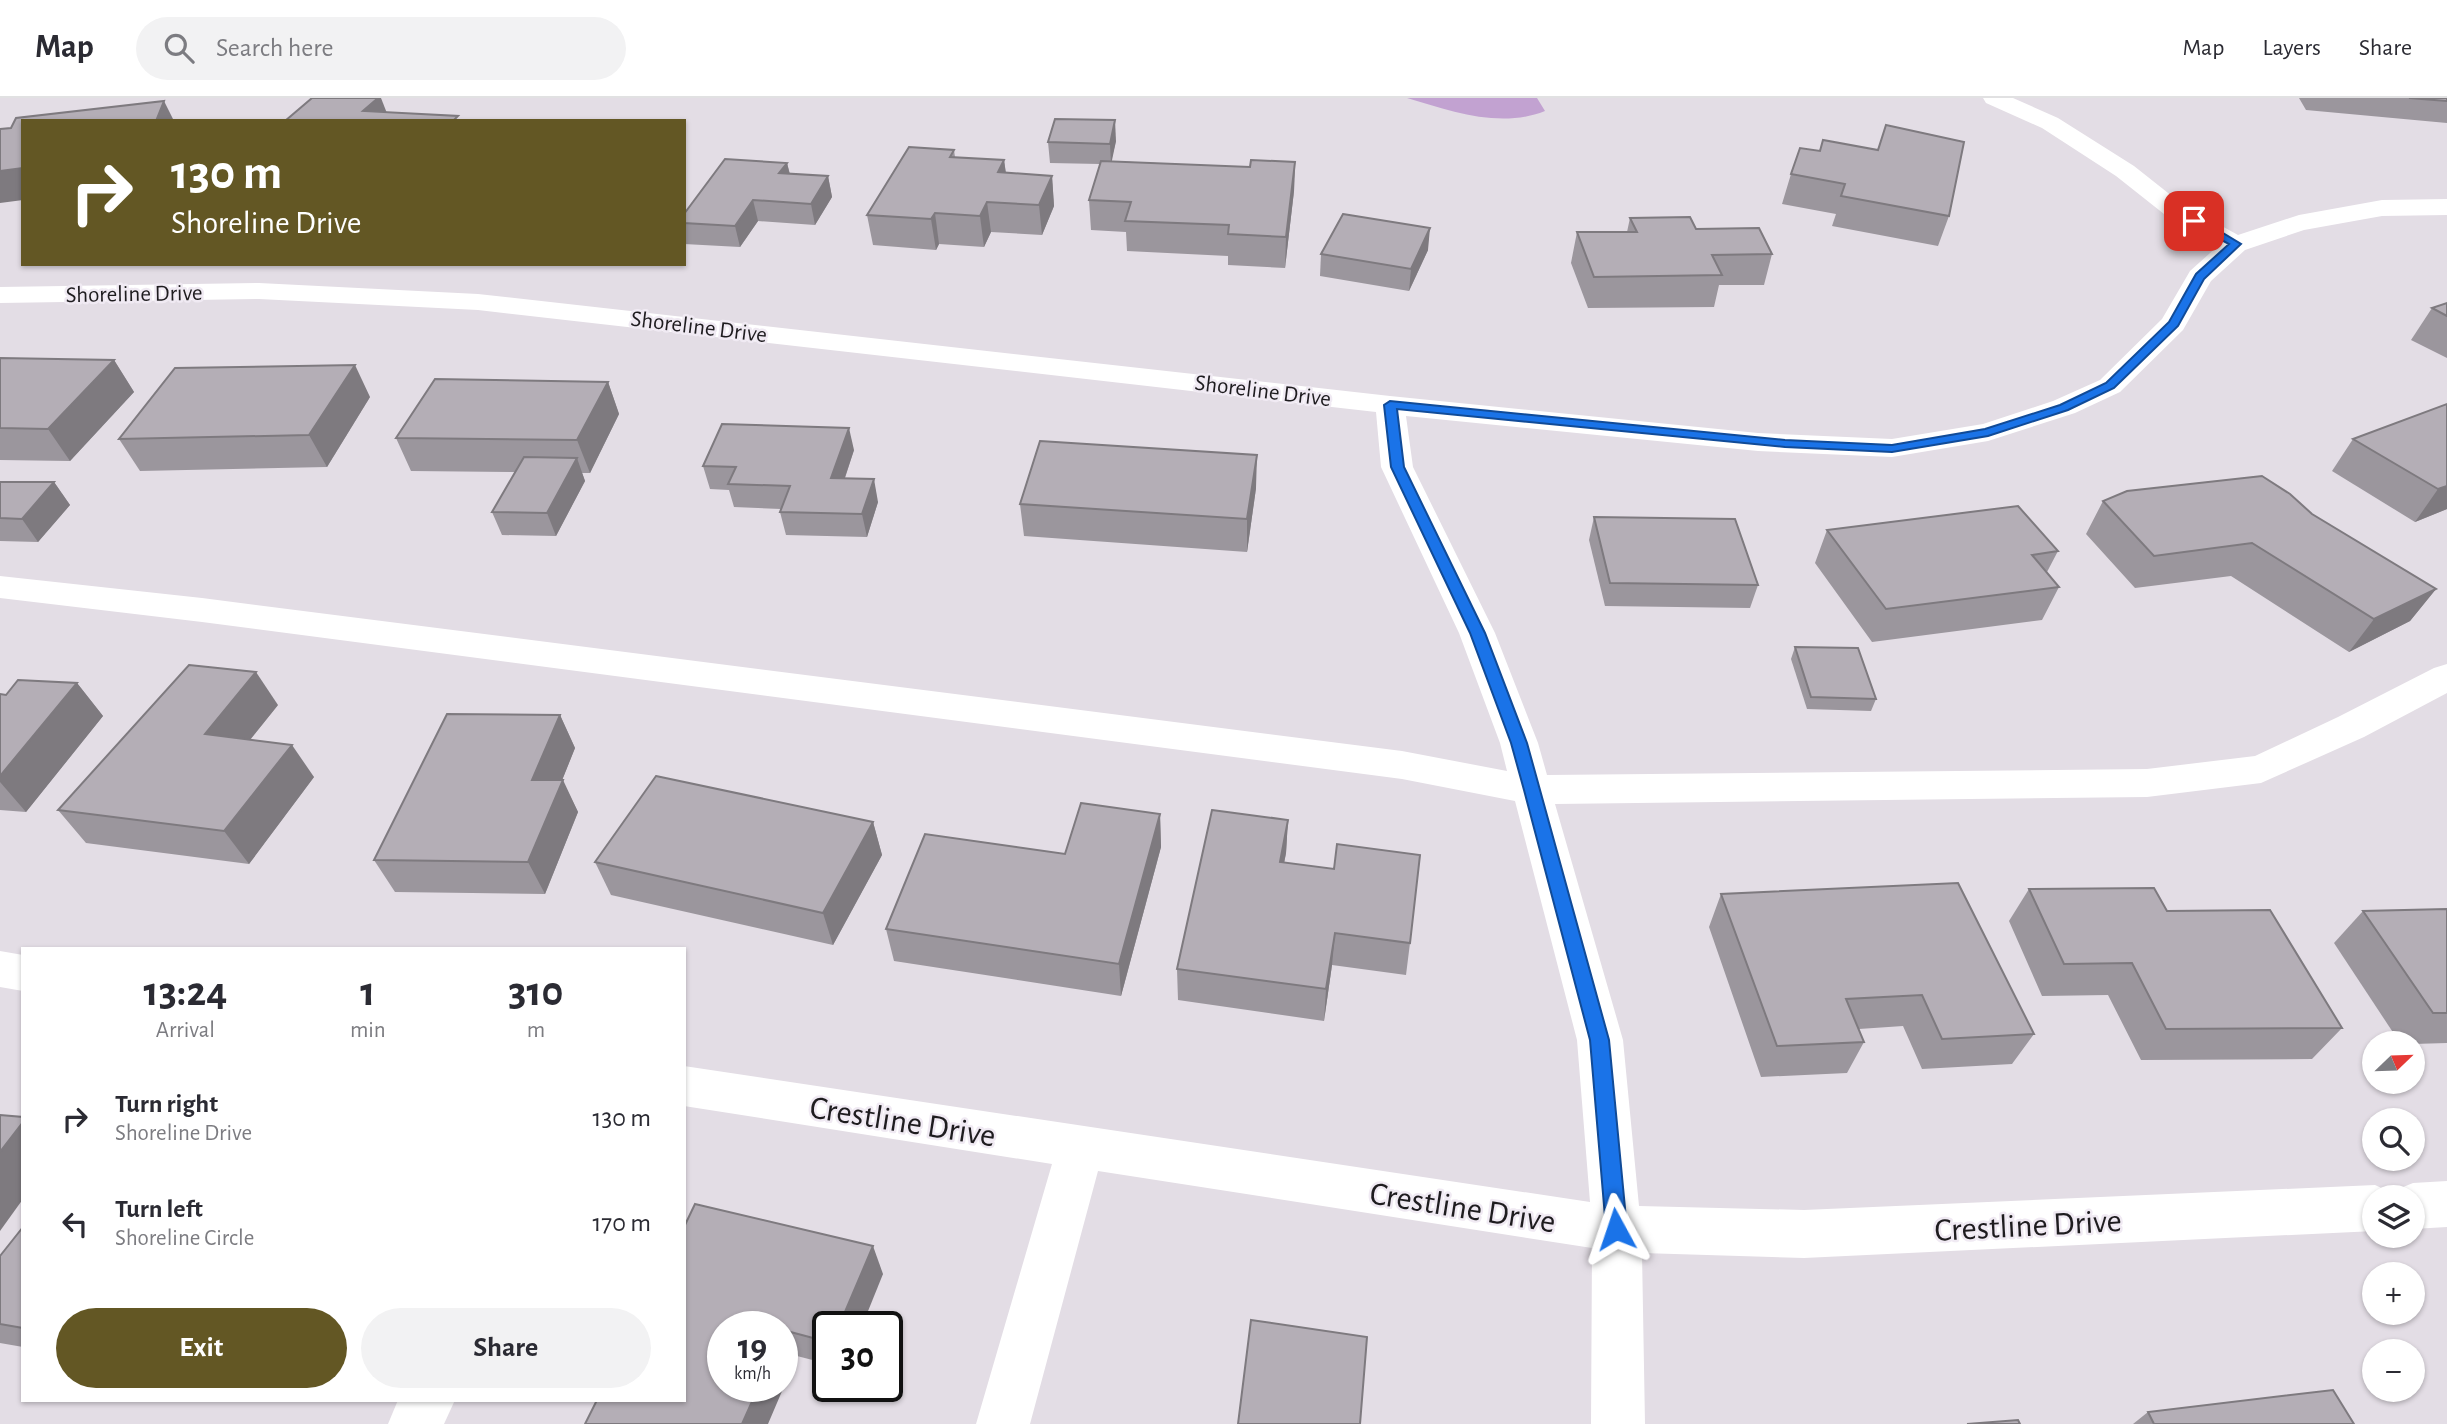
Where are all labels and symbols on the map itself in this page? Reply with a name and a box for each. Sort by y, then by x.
pin [2164,191,2224,251]
street label: Shoreline Drive [65,282,203,307]
street label: Shoreline Drive [629,308,768,347]
street label: Shoreline Drive [1193,372,1332,411]
north arrow [2362,1031,2426,1094]
street label: Crestline Drive [807,1092,998,1153]
street label: Crestline Drive [1367,1178,1558,1239]
position arrow [1579,1192,1653,1266]
street label: Crestline Drive [1934,1205,2123,1248]
speed limit sign: 30 [812,1311,903,1402]

